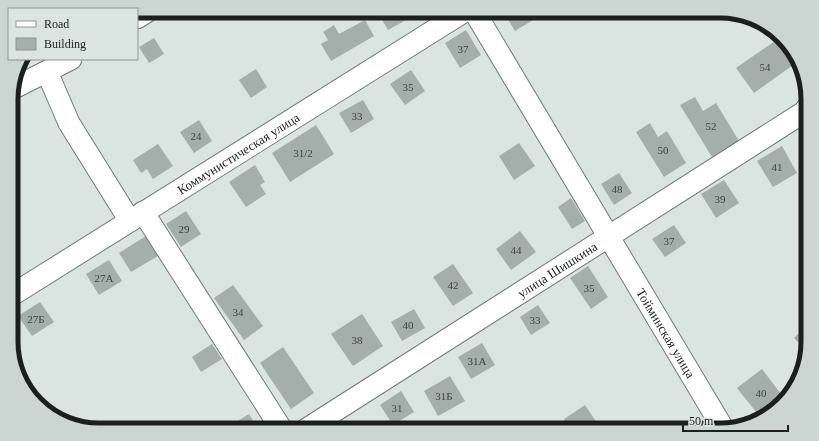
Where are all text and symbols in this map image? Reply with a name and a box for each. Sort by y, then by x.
legend [8,8,138,60]
text: Road [44,17,69,31]
text: Building [44,37,86,51]
house number: 37 [458,43,469,55]
house number: 54 [760,61,771,73]
house number: 35 [403,81,414,93]
street label: Коммунистическая улица [175,110,303,197]
house number: 33 [352,110,363,122]
house number: 52 [706,120,717,132]
house number: 24 [191,130,202,142]
house number: 50 [658,144,669,156]
house number: 31/2 [293,147,313,159]
house number: 41 [772,161,783,173]
house number: 48 [612,183,623,195]
house number: 39 [715,193,726,205]
house number: 29 [179,223,190,235]
house number: 37 [664,235,675,247]
street label: улица Шишкина [515,239,600,301]
house number: 44 [511,244,522,256]
house number: 27А [95,272,114,284]
house number: 42 [448,279,459,291]
house number: 35 [584,282,595,294]
street label: Тойминская улица [633,286,698,381]
house number: 34 [233,306,244,318]
house number: 27Б [27,313,45,325]
house number: 33 [530,314,541,326]
house number: 40 [403,319,414,331]
house number: 38 [352,334,363,346]
house number: 31А [468,355,487,367]
house number: 40 [756,387,767,399]
house number: 31Б [435,390,453,402]
house number: 31 [392,402,403,414]
scale bar [683,407,788,433]
text: 50 m [689,414,714,428]

